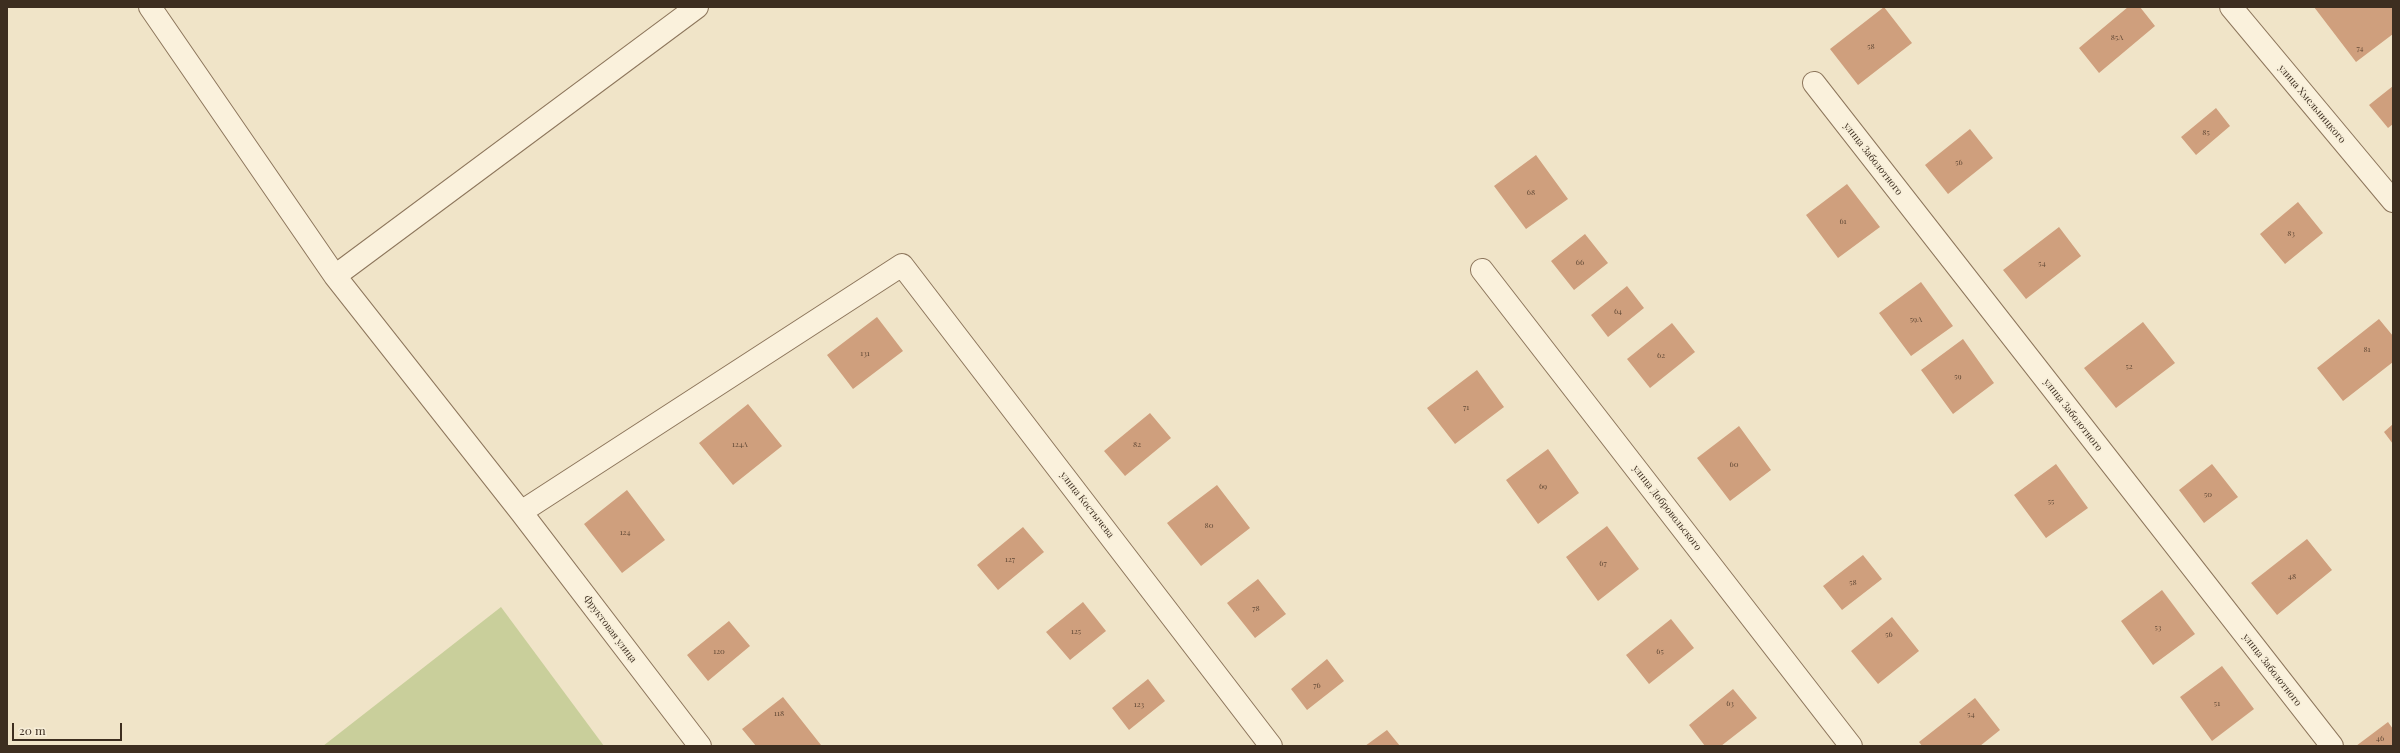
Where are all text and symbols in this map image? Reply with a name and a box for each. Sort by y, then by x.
house number: 85А [2111,32,2123,42]
house number: 58 [1867,41,1875,51]
house number: 74 [2357,43,2363,53]
street label: улица Хмельницкого [2276,62,2348,146]
street label: улица Заболотного [1841,120,1905,198]
house number: 85 [2202,127,2210,137]
house number: 56 [1955,157,1963,167]
house number: 68 [1527,187,1535,197]
house number: 61 [1839,216,1847,226]
house number: 83 [2287,228,2295,238]
house number: 66 [1576,257,1584,267]
house number: 54 [2038,258,2046,268]
house number: 64 [1614,306,1622,316]
house number: 59А [1910,314,1922,324]
house number: 81 [2363,344,2371,354]
house number: 131 [860,348,870,358]
house number: 62 [1657,350,1665,360]
house number: 52 [2125,361,2133,371]
house number: 59 [1954,371,1962,381]
street label: улица Заболотного [2041,376,2105,454]
house number: 71 [1463,402,1469,412]
house number: 124А [732,439,748,449]
house number: 82 [1133,439,1141,449]
house number: 60 [1730,459,1738,469]
street label: улица Добровольского [1630,463,1704,553]
street label: улица Костычева [1057,469,1117,541]
house number: 69 [1539,481,1547,491]
house number: 50 [2204,489,2212,499]
house number: 55 [2048,496,2054,506]
house number: 80 [1205,520,1213,530]
house number: 124 [620,527,630,537]
house number: 127 [1005,554,1015,564]
house number: 67 [1599,558,1607,568]
house number: 48 [2288,571,2296,581]
house number: 58 [1849,577,1857,587]
street label: Фруктовая улица [581,593,639,665]
house number: 78 [1252,603,1260,613]
house number: 53 [2155,622,2161,632]
house number: 125 [1071,626,1081,636]
house number: 56 [1885,629,1893,639]
street label: улица Заболотного [2240,631,2304,709]
house number: 120 [713,646,725,656]
house number: 65 [1656,646,1664,656]
house number: 76 [1313,680,1321,690]
house number: 63 [1726,698,1734,708]
house number: 51 [2214,698,2220,708]
house number: 123 [1134,699,1144,709]
house number: 118 [774,708,784,718]
house number: 54 [1967,709,1975,719]
scale bar [14,715,124,741]
text: 20 m [19,722,46,738]
house number: 46 [2376,733,2384,743]

